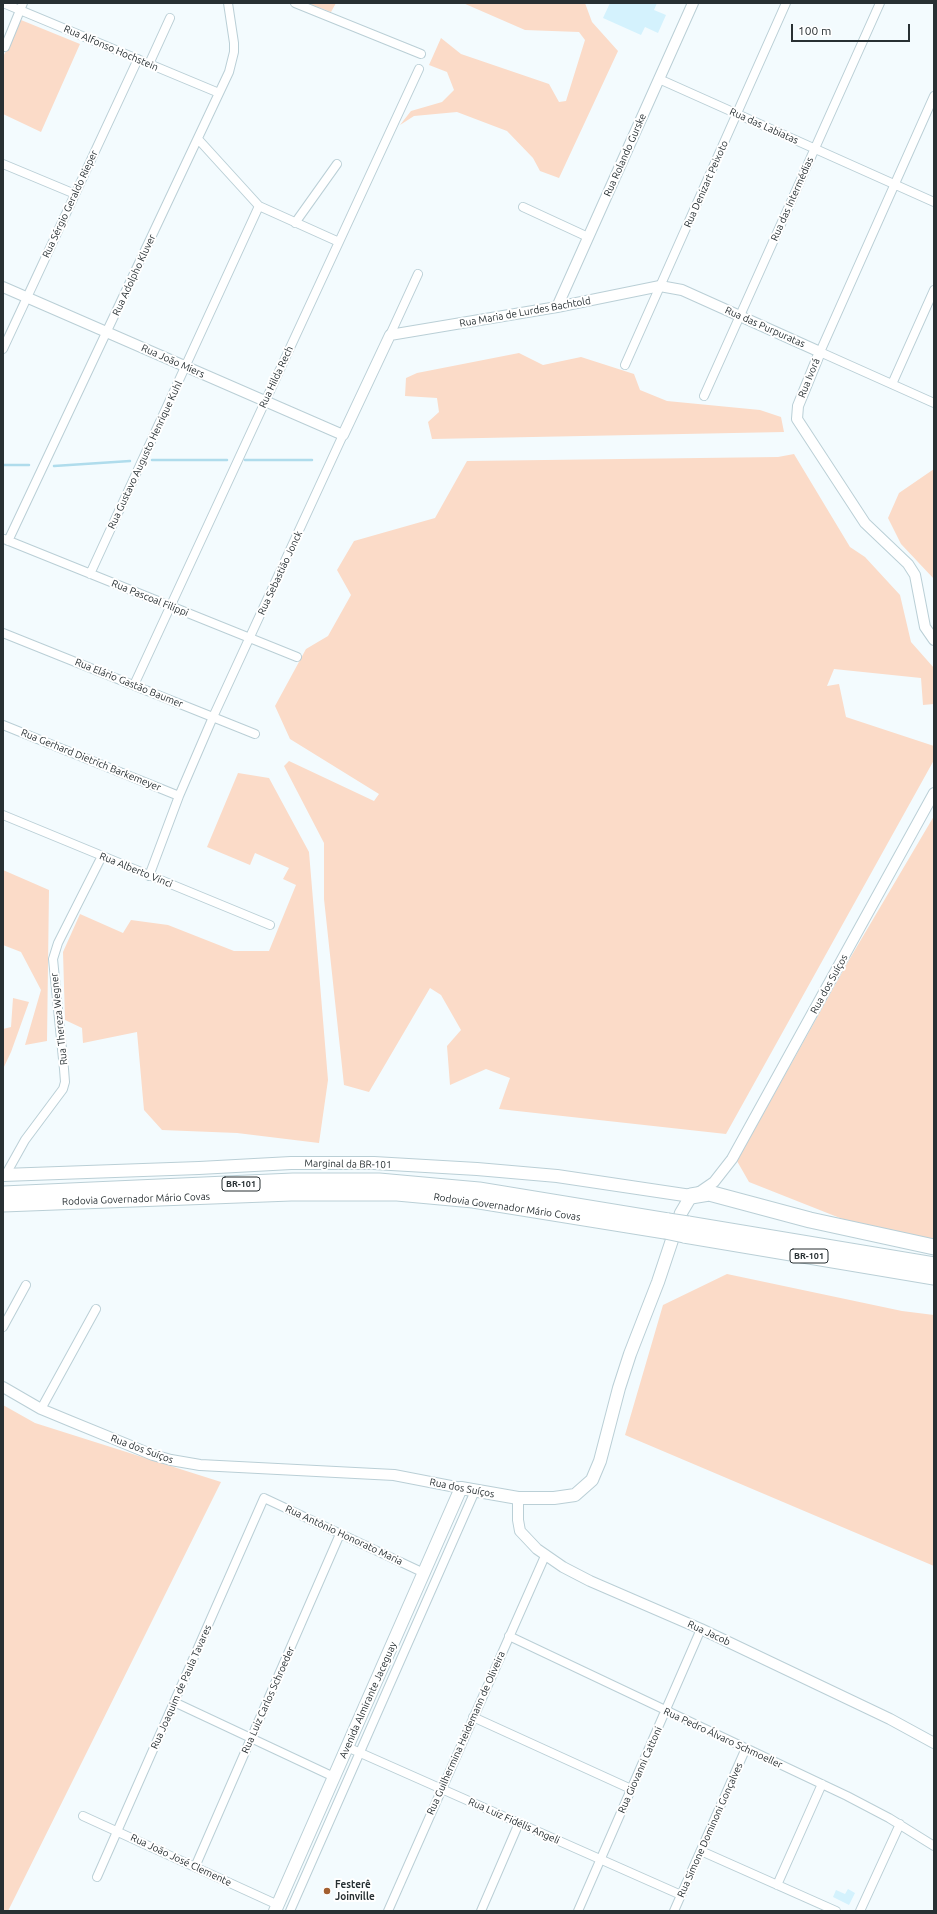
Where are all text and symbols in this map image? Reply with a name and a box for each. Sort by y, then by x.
scale bar [793,16,912,42]
street label: Rua Alfonso Hochstein [62,23,160,73]
text: 100 m [798,24,831,37]
street label: Rua das Labiatas [728,105,800,147]
street label: Rua Rolando Gurske [601,112,649,198]
street label: Rua Denizart Peixoto [681,139,731,229]
street label: Rua Sérgio Geraldo Rieper [40,148,100,260]
street label: Rua das Intermédias [768,155,816,243]
street label: Rua Adolpho Kluver [110,232,158,318]
street label: Rua Maria de Lurdes Bachtold [458,295,592,329]
street label: Rua das Purpuratas [723,304,807,350]
street label: Rua João Miers [139,342,207,380]
street label: Rua Hilda Rech [256,344,296,410]
street label: Rua Ivorá [796,356,822,400]
street label: Rua Gustavo Augusto Henrique Kuhl [105,379,185,531]
street label: Rua Sebastião Jonck [255,529,305,617]
street label: Rua Pascoal Filippi [110,577,190,619]
street label: Rua Elário Gastão Baumer [73,656,185,710]
street label: Rua Gerhard Dietrich Barkemeyer [19,726,163,794]
street label: Rua Alberto Vinci [98,850,174,890]
street label: Rua dos Suíços [808,952,850,1016]
street label: Rua Thereza Wegner [48,972,70,1066]
street label: Marginal da BR-101 [304,1157,392,1171]
road number: BR-101 [222,1177,260,1191]
street label: Rodovia Governador Mário Covas [62,1190,210,1208]
street label: Rodovia Governador Mário Covas [433,1191,581,1223]
road number: BR-101 [790,1249,828,1263]
street label: Rua dos Suíços [109,1432,175,1466]
street label: Rua dos Suíços [429,1476,495,1500]
street label: Rua Antônio Honorato Maria [283,1502,405,1568]
street label: Rua Jacob [686,1618,732,1648]
street label: Rua Joaquim de Paula Tavares [148,1623,214,1751]
street label: Avenida Almirante Jaceguay [337,1640,399,1760]
street label: Rua Luiz Carlos Schroeder [239,1645,297,1755]
street label: Rua Guilhermina Heidemann de Oliveira [424,1649,508,1817]
street label: Rua Pedro Álvaro Schmoeller [662,1705,784,1771]
street label: Rua Giovanni Cattoni [615,1725,665,1815]
street label: Rua Simone Dominoni Gonçalves [675,1761,745,1899]
street label: Rua Luiz Fidélis Angeli [466,1795,562,1847]
street label: Rua João José Clemente [129,1831,233,1889]
place label: Festerê Joinville [335,1879,375,1902]
marker: Festerê Joinville [322,1886,332,1896]

